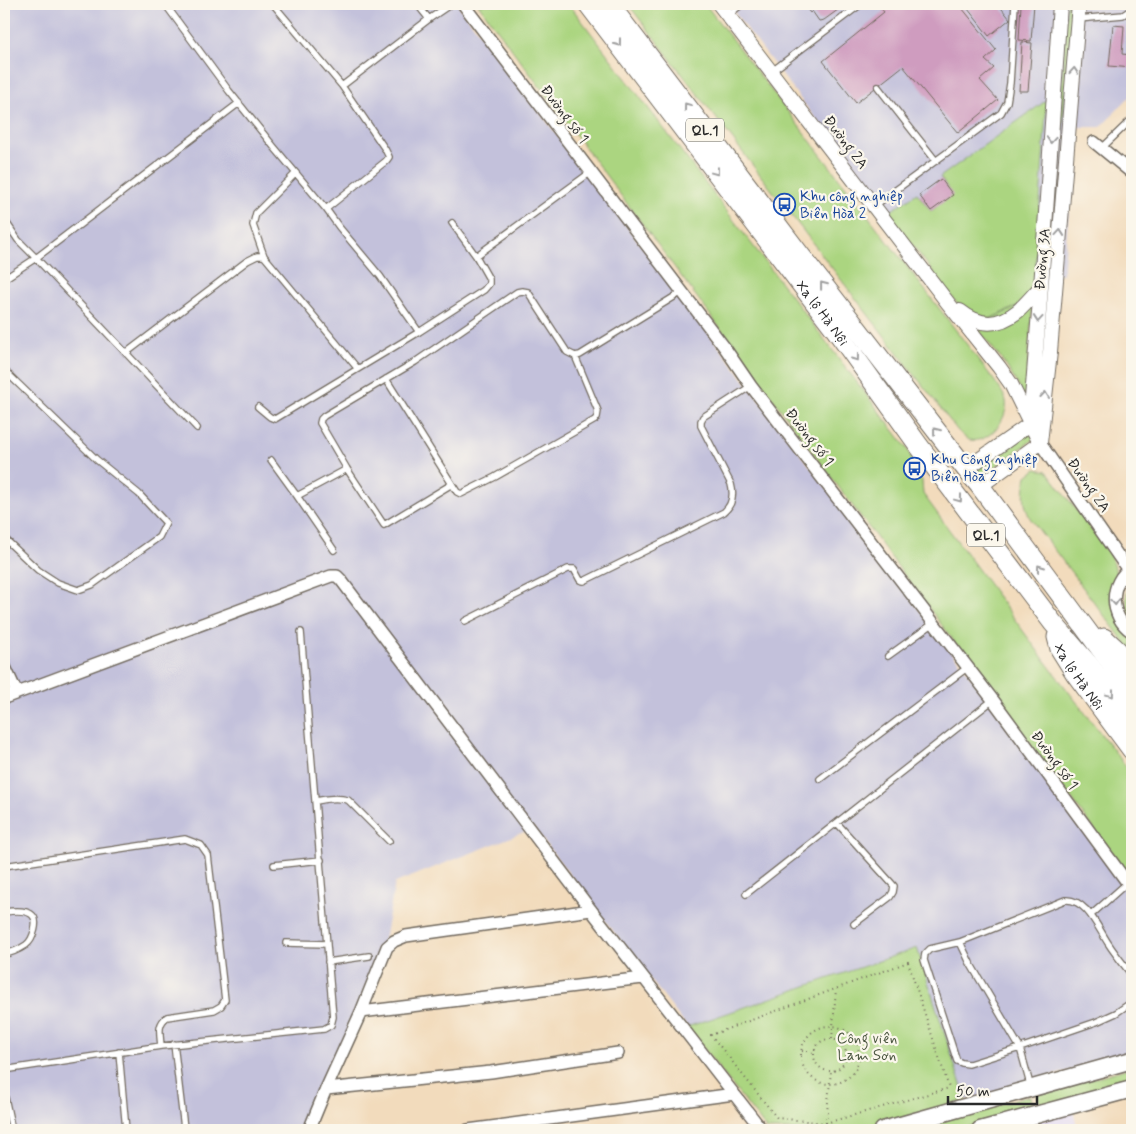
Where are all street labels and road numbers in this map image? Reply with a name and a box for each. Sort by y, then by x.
street label: Đường số 1 [535,81,593,149]
street label: Đường 2A [818,112,872,174]
road number: QL.1 [686,118,724,142]
street label: Đường 3A [1030,227,1057,291]
street label: Xa lộ Hà Nội [791,277,853,350]
street label: Đường số 1 [779,404,838,471]
street label: Đường 2A [1061,454,1114,518]
road number: QL.1 [967,524,1005,546]
street label: Xa lộ Hà Nội [1048,642,1108,715]
street label: Đường số 1 [1025,727,1082,795]

